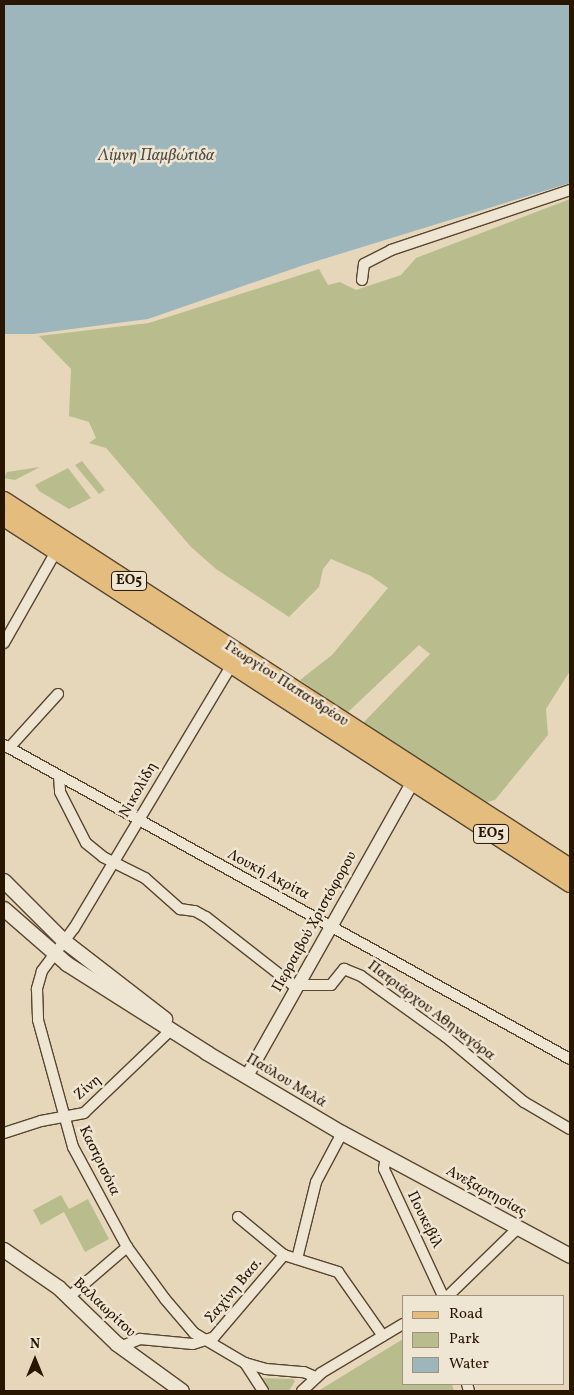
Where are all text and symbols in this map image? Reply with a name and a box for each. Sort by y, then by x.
water label: Λίμνη Παμβώτιδα [98,146,214,166]
road number: ΕΟ5 [110,570,148,592]
street label: Γεωργίου Παπανδρέου [221,637,351,731]
street label: Νικολίδη [116,759,162,821]
road number: ΕΟ5 [472,822,510,846]
street label: Λουκή Ακρίτα [224,846,312,904]
street label: Περραιβού Χριστόφορου [269,848,361,996]
street label: Πατριάρχου Αθηναγόρα [364,957,498,1065]
street label: Παύλου Μελά [242,1050,330,1112]
street label: Ζίνη [71,1072,105,1104]
street label: Καστρισόια [74,1123,124,1199]
street label: Ανεξαρτησίας [443,1163,529,1221]
street label: Πουκεβίλ [402,1188,446,1252]
street label: Σαχίνη Βασ. [202,1255,266,1327]
street label: Βαλαωρίτου [69,1274,139,1342]
legend [402,1295,564,1385]
text: Road [449,1304,483,1325]
text: Park [449,1329,480,1350]
north arrow [10,1335,60,1385]
text: N [30,1335,40,1354]
text: Water [449,1354,489,1375]

